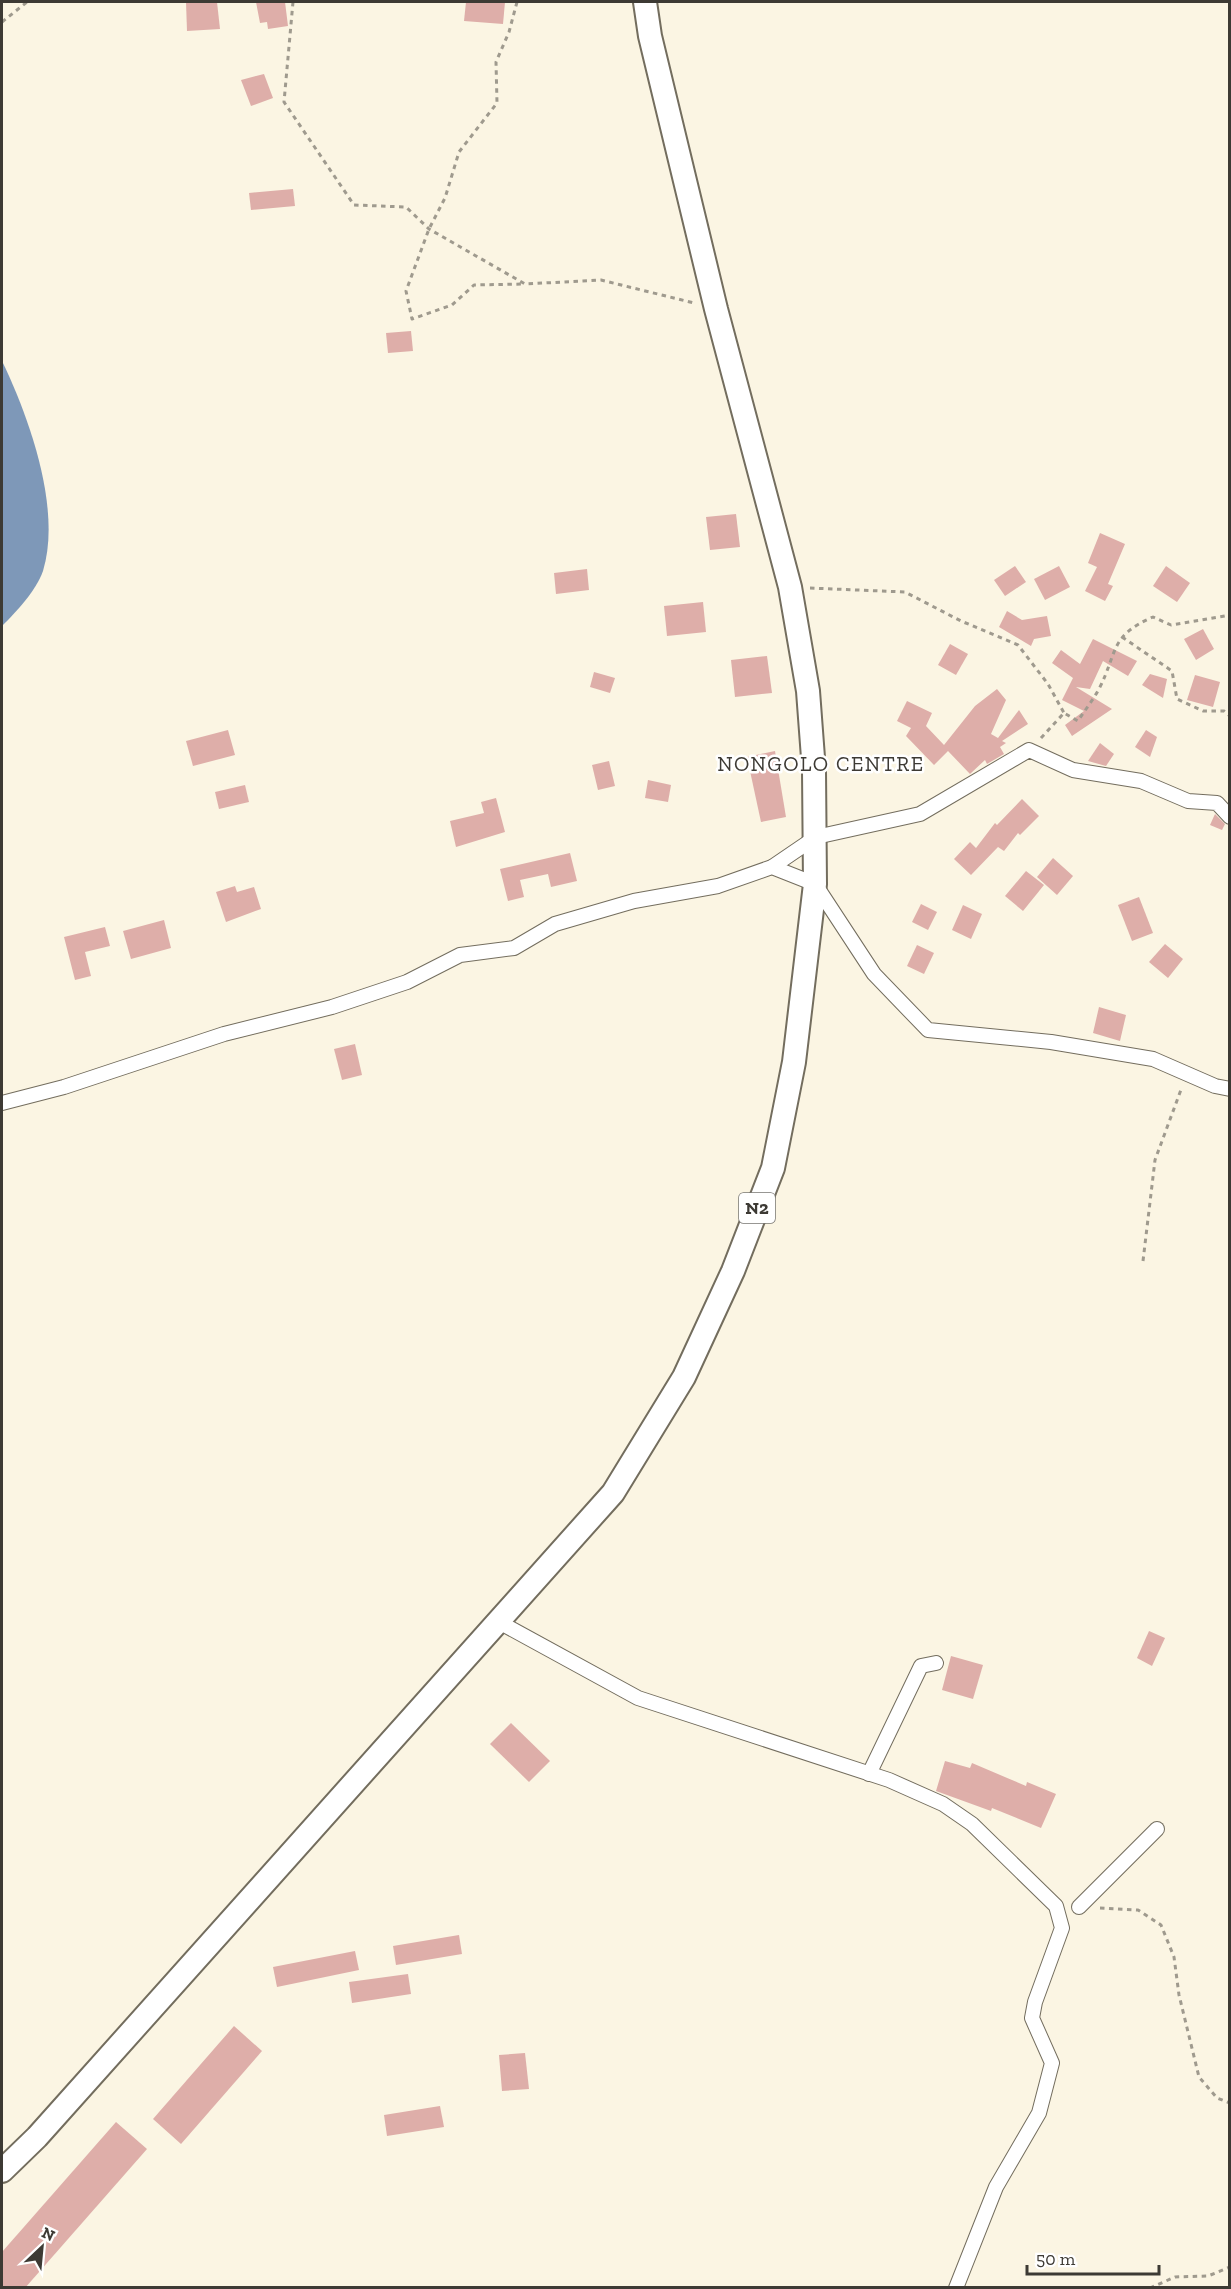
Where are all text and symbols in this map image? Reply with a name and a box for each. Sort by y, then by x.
district label: NONGOLO CENTRE [717,751,925,776]
road number: N2 [739,1193,775,1223]
north arrow [12,2217,72,2277]
text: N [39,2223,58,2245]
scale bar [1027,2238,1159,2276]
text: 50 m [1036,2248,1076,2270]

